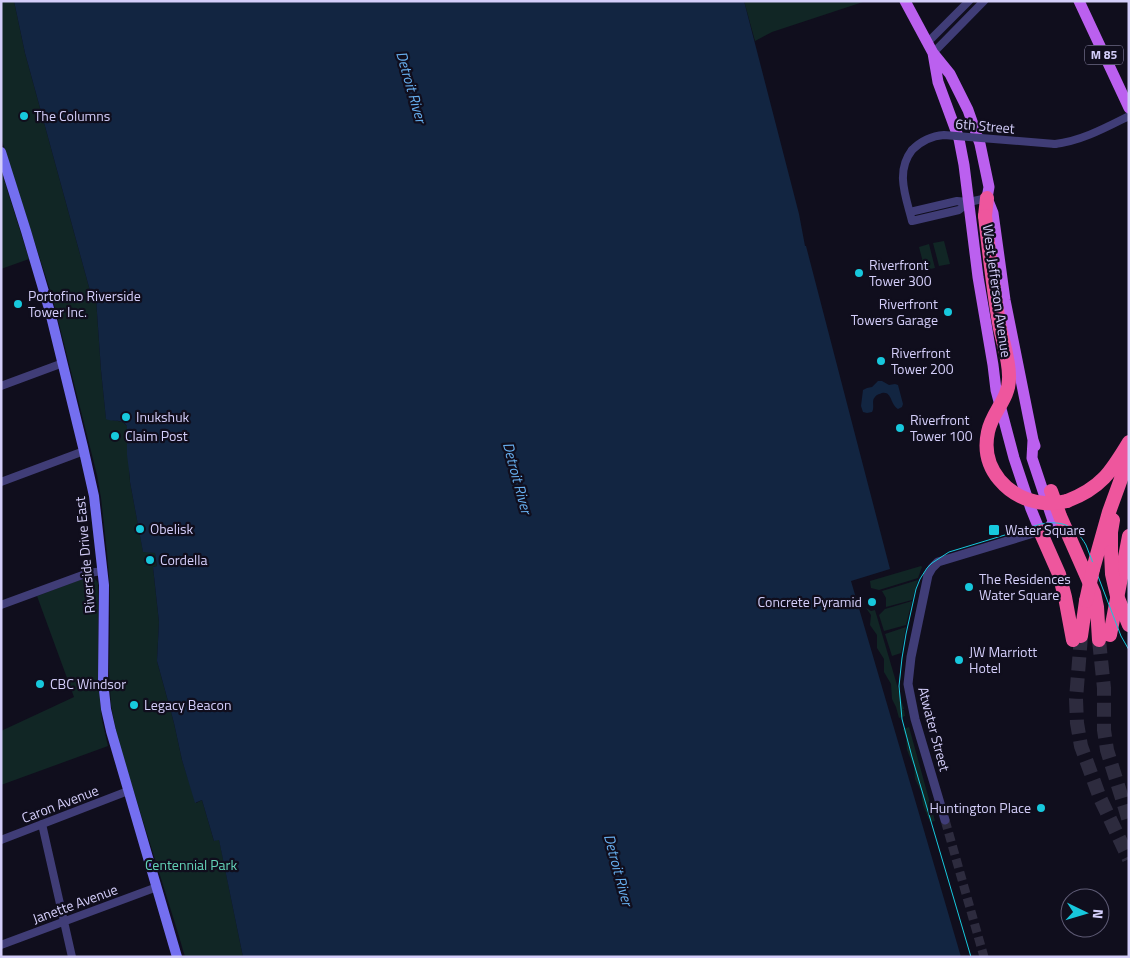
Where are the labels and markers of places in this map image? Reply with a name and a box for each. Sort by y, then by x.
place label: The Columns [34,105,110,126]
marker: The Columns [18,110,30,122]
place label: Riverfront Tower 300 [869,254,932,291]
marker: Riverfront Tower 300 [853,267,865,279]
place label: Portofino Riverside Tower Inc. [28,285,141,322]
place label: Riverfront Towers Garage [851,293,938,330]
marker: Portofino Riverside Tower Inc. [12,298,24,310]
marker: Riverfront Towers Garage [942,306,954,318]
place label: Riverfront Tower 200 [891,342,954,379]
marker: Riverfront Tower 200 [875,355,887,367]
place label: Inukshuk [136,406,190,427]
place label: Riverfront Tower 100 [910,409,973,446]
marker: Inukshuk [120,411,132,423]
marker: Riverfront Tower 100 [894,422,906,434]
place label: Claim Post [125,425,188,446]
marker: Claim Post [109,430,121,442]
place label: Obelisk [150,518,193,539]
place label: Water Square [1005,519,1085,540]
marker: Obelisk [134,523,146,535]
marker: Water Square [987,523,1001,537]
place label: Cordella [160,549,208,570]
marker: Cordella [144,554,156,566]
place label: The Residences Water Square [979,568,1071,605]
marker: The Residences Water Square [963,581,975,593]
place label: Concrete Pyramid [758,591,862,612]
marker: Concrete Pyramid [866,596,878,608]
place label: JW Marriott Hotel [969,641,1037,678]
marker: JW Marriott Hotel [953,654,965,666]
place label: CBC Windsor [50,673,126,694]
marker: CBC Windsor [34,678,46,690]
place label: Legacy Beacon [144,694,232,715]
marker: Legacy Beacon [128,699,140,711]
place label: Huntington Place [929,797,1031,818]
marker: Huntington Place [1035,802,1047,814]

